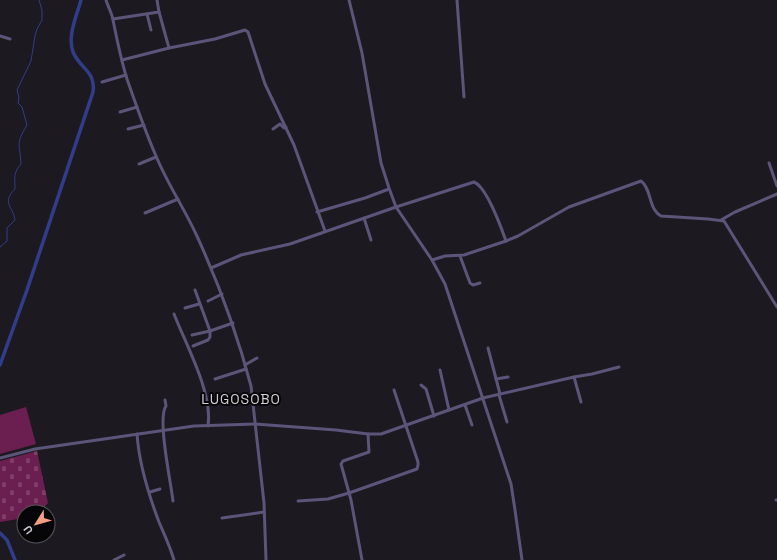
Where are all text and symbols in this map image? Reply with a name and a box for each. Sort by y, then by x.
district label: LUGOSOBO [201,390,281,408]
north arrow [16,504,56,544]
text: U [20,523,36,537]

